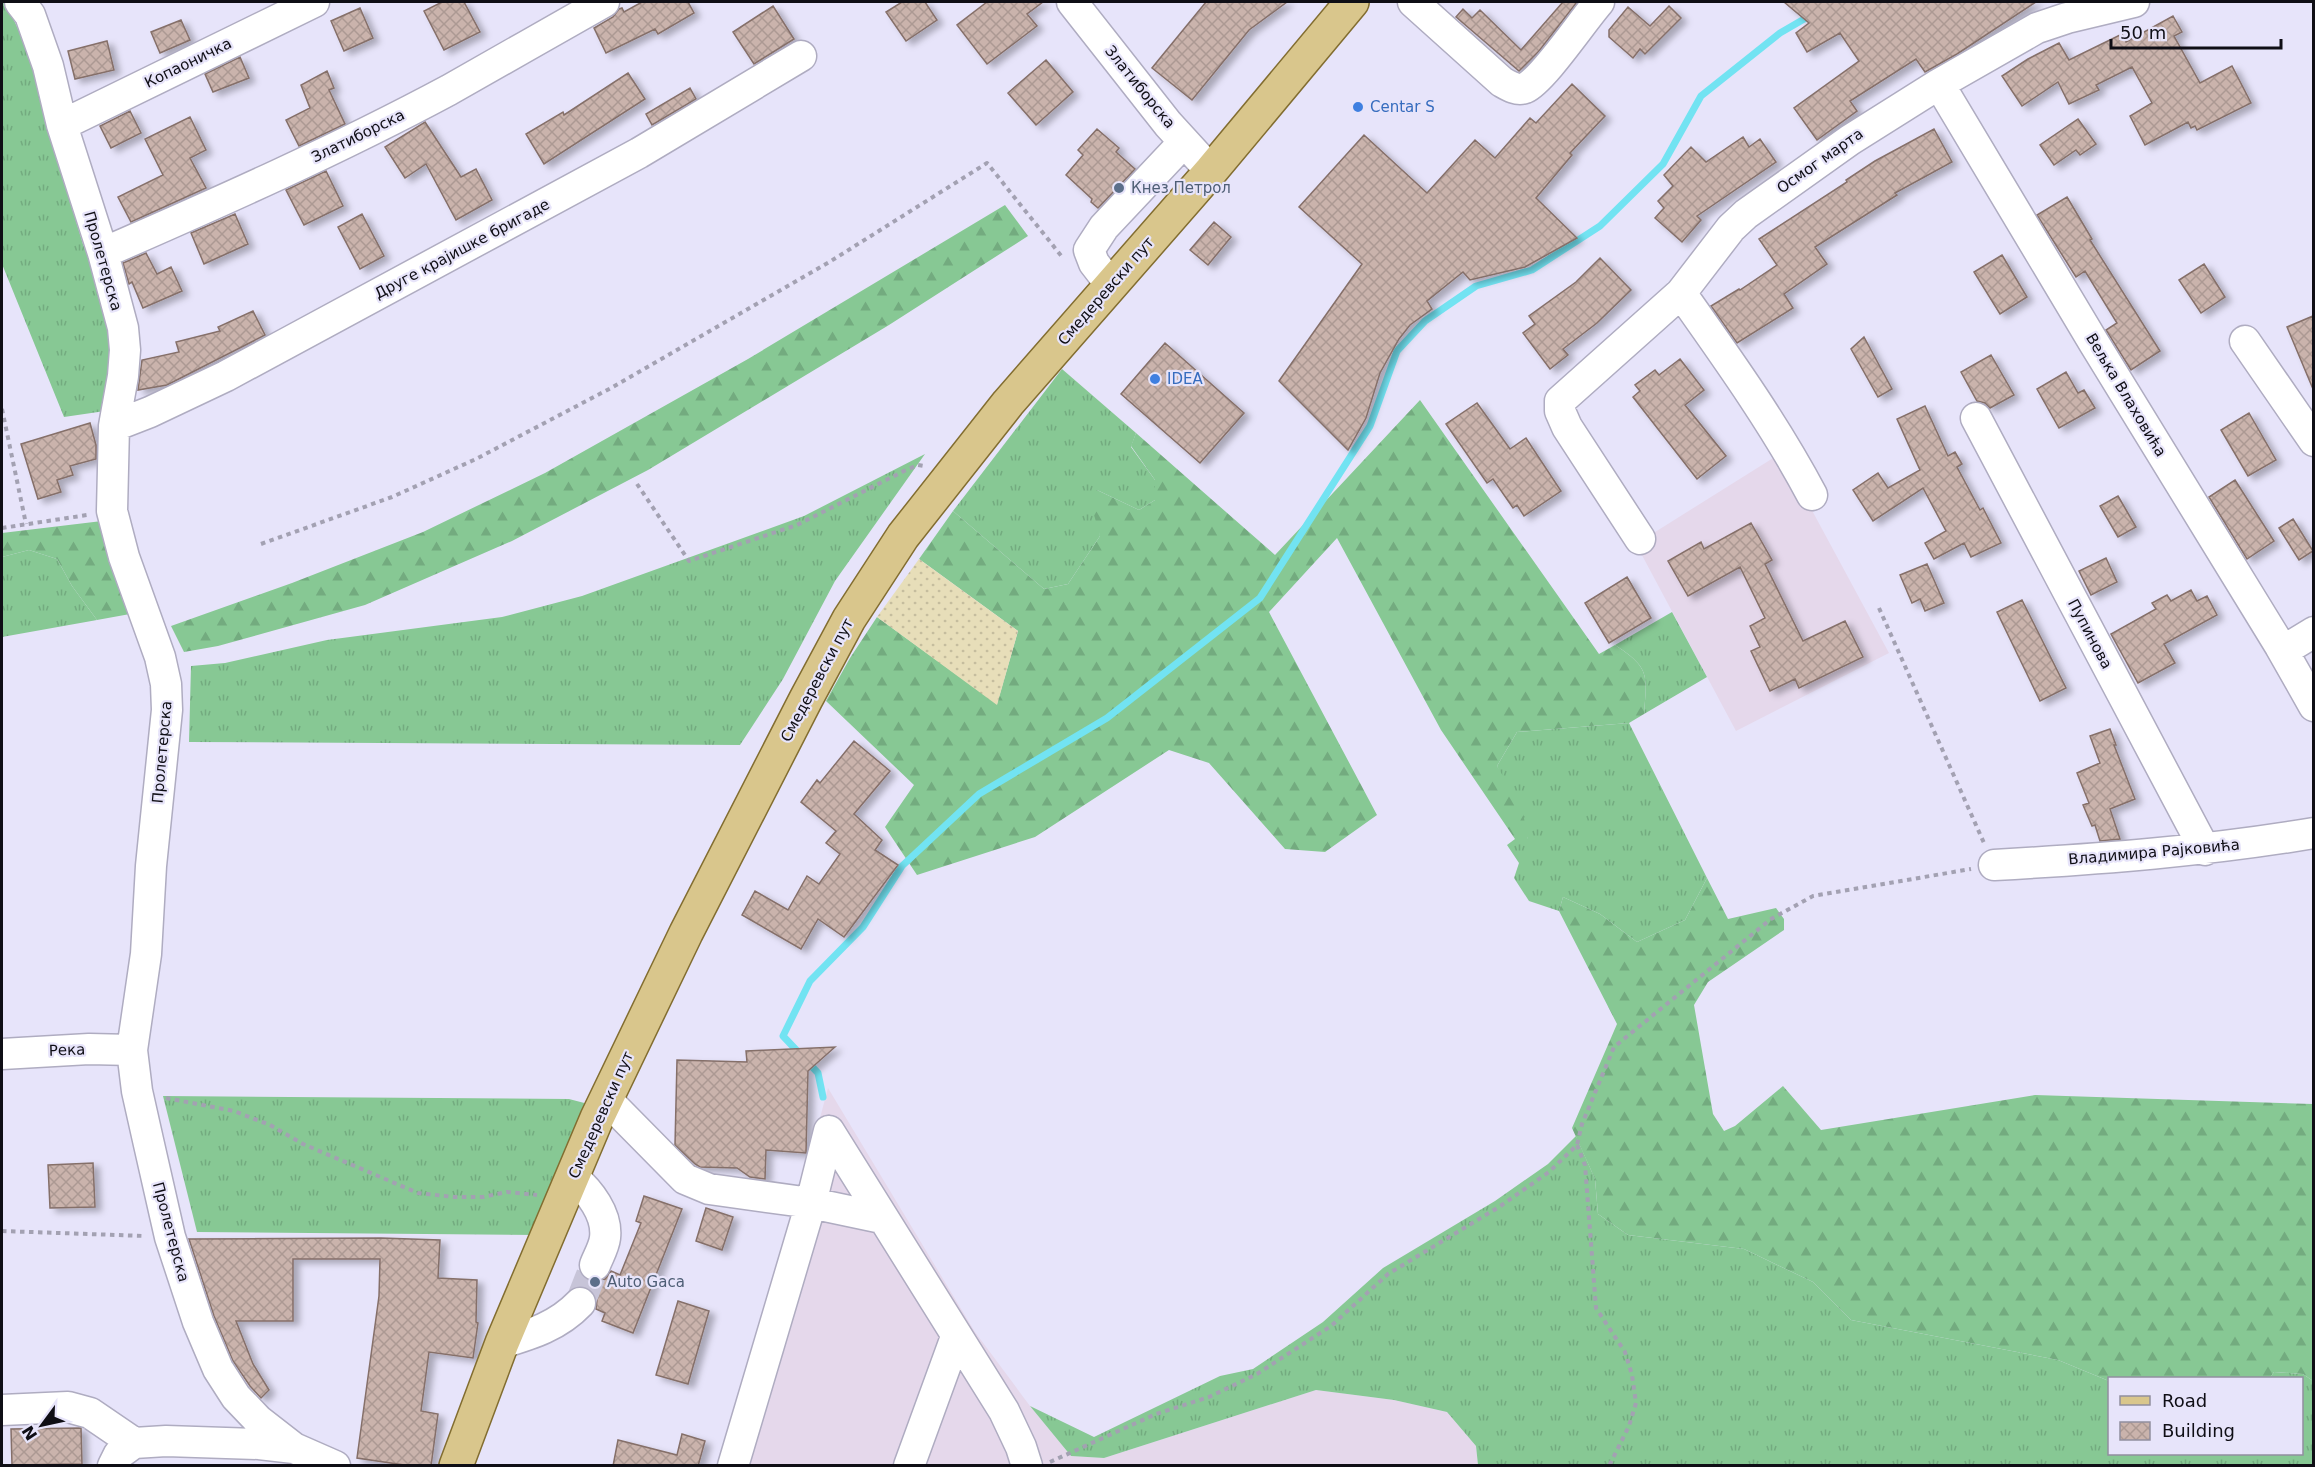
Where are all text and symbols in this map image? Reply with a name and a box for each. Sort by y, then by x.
scale bar [2111,12,2280,50]
text: 50 m [2120,22,2166,43]
street label: Копаоничка [142,34,234,92]
street label: Златиборска [1101,42,1179,132]
place label: Centar S [1370,98,1435,116]
marker: Centar S [1351,100,1365,114]
street label: Златиборска [309,106,407,166]
street label: Осмог марта [1773,125,1867,197]
place label: Кнез Петрол [1131,179,1231,197]
marker: Кнез Петрол [1112,181,1126,195]
street label: Друге крајишке бригаде [371,195,553,303]
street label: Пролетерска [80,209,126,313]
street label: Смедеревски пут [1054,233,1158,349]
street label: Вељка Влаховића [2082,330,2170,460]
place label: IDEA [1167,370,1203,388]
marker: IDEA [1148,372,1162,386]
street label: Пупинова [2064,596,2116,672]
street label: Смедеревски пут [777,615,857,745]
street label: Пролетерска [149,700,175,804]
street label: Владимира Рајковића [2068,836,2240,868]
street label: Река [48,1040,86,1060]
street label: Смедеревски пут [565,1048,637,1181]
street label: Пролетерска [149,1180,193,1284]
place label: Auto Gaca [607,1273,685,1291]
marker: Auto Gaca [588,1275,602,1289]
legend [2108,1377,2303,1455]
text: Road [2162,1390,2207,1411]
north arrow [12,1395,72,1455]
text: Building [2162,1420,2235,1441]
text: N [18,1422,41,1444]

